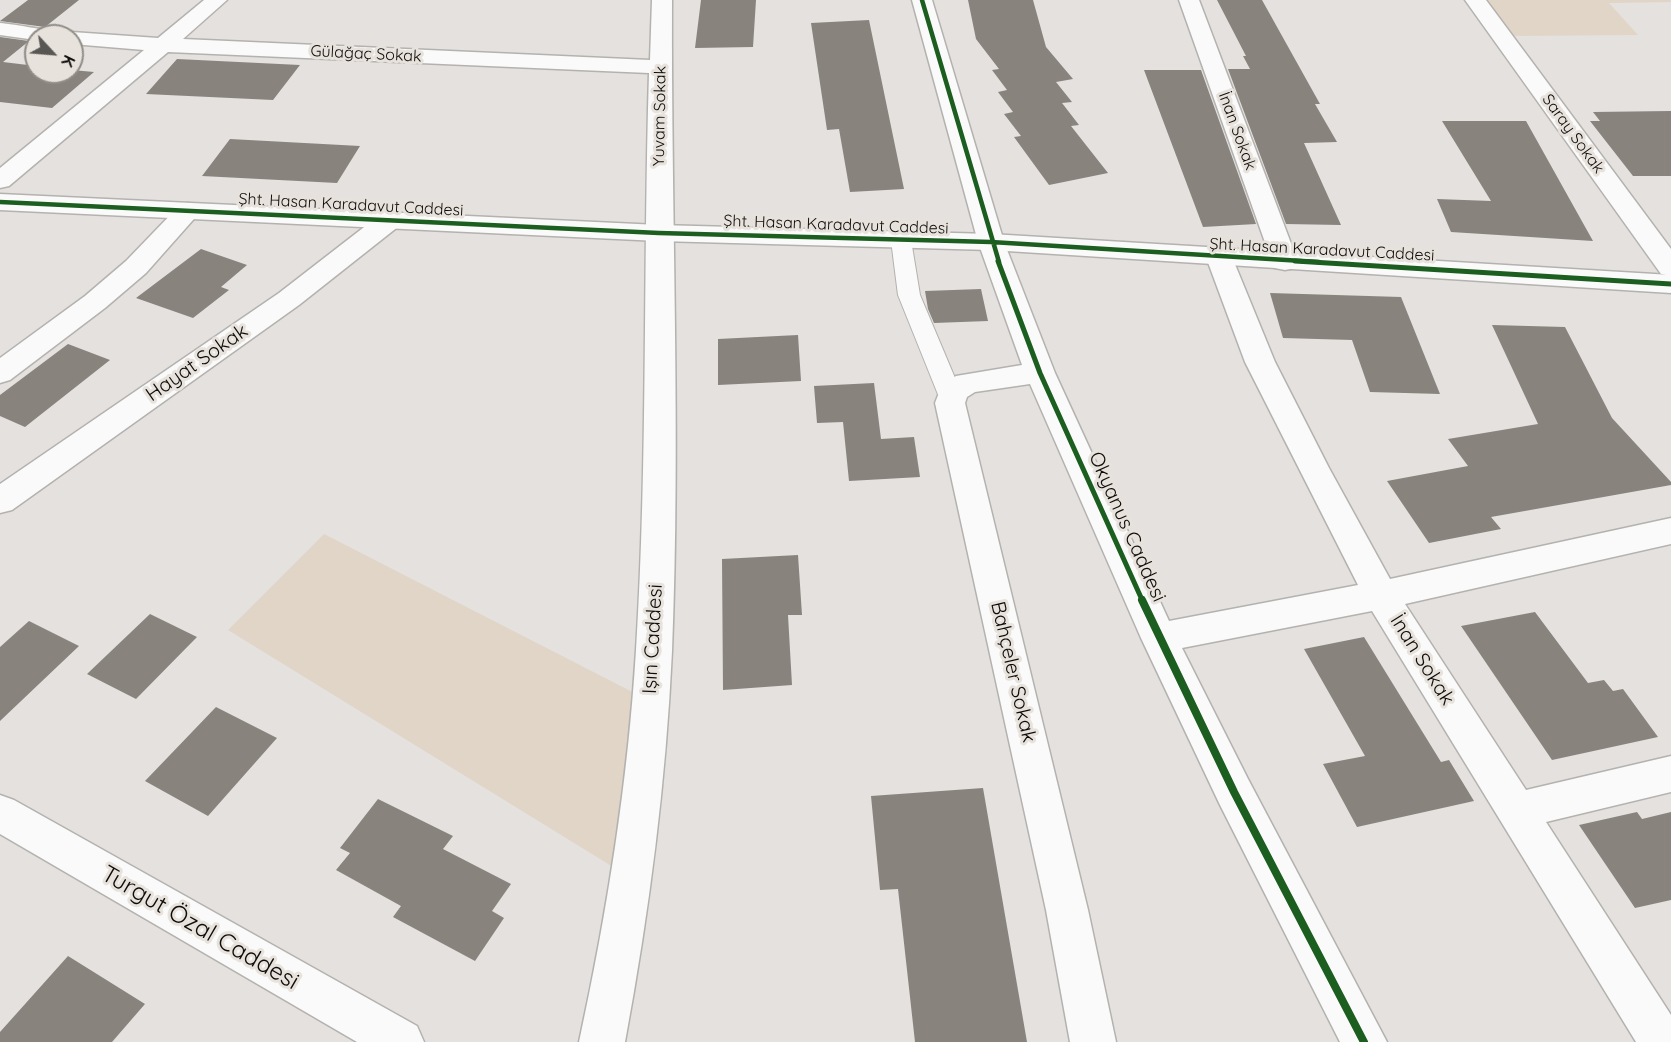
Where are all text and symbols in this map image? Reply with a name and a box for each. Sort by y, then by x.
north arrow [24,24,84,84]
street label: Gülağaç Sokak [310,41,422,67]
text: K [57,52,80,70]
street label: Yuvam Sokak [650,66,670,166]
street label: İnan Sokak [1214,89,1260,173]
street label: Saray Sokak [1538,91,1608,177]
street label: Şht. Hasan Karadavut Caddesi [238,190,464,220]
street label: Şht. Hasan Karadavut Caddesi [723,211,949,239]
street label: Şht. Hasan Karadavut Caddesi [1209,235,1435,265]
street label: Hayat Sokak [141,319,253,407]
street label: Okyanus Caddesi [1083,448,1171,606]
street label: Işın Caddesi [638,583,668,695]
street label: Bahçeler Sokak [985,599,1041,745]
street label: İnan Sokak [1385,610,1459,710]
street label: Turgut Özal Caddesi [96,860,304,996]

